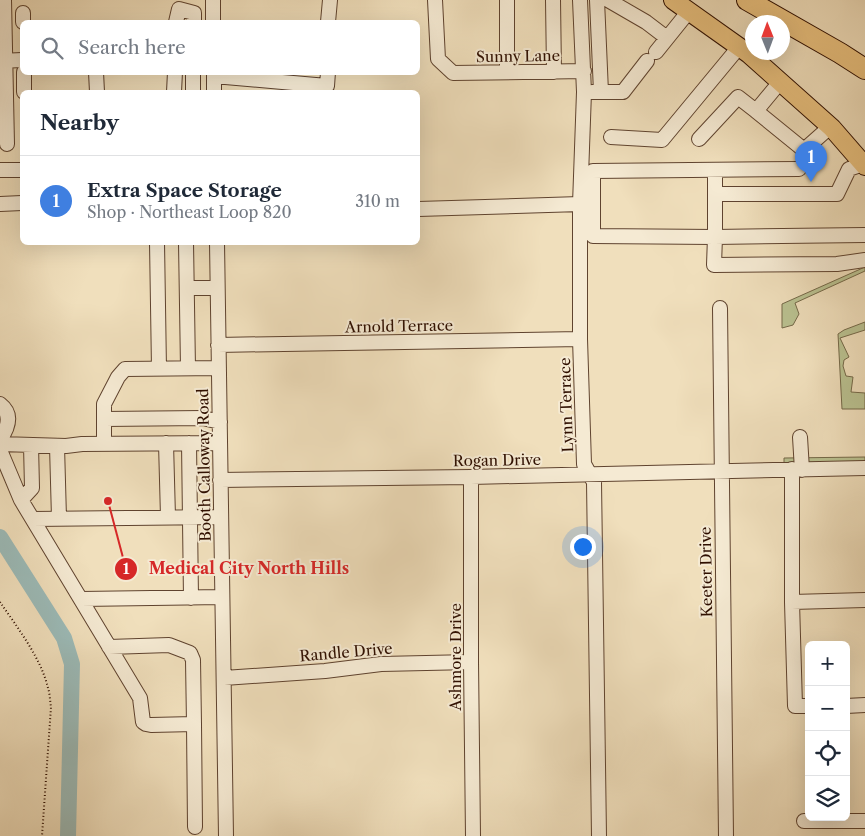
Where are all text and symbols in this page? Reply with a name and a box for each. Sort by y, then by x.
north arrow [745,15,790,60]
search box [20,20,420,75]
icon: search [38,34,66,62]
text: Search here [78,36,186,59]
street label: Sunny Lane [476,46,560,66]
text: Nearby [40,110,119,135]
pin: 1 [795,141,827,182]
text: Extra Space Storage [87,179,282,202]
text: 1 [52,191,60,211]
text: 310 m [355,191,400,211]
text: Shop · Northeast Loop 820 [87,202,292,222]
street label: Arnold Terrace [344,316,453,336]
street label: Lynn Terrace [555,357,577,453]
street label: Booth Calloway Road [193,388,215,542]
street label: Rogan Drive [453,450,541,470]
street label: Keeter Drive [696,526,716,618]
your location [570,534,596,560]
callout: Medical City North Hills [113,553,359,584]
text: Medical City North Hills [149,558,349,578]
text: 1 [123,559,130,578]
street label: Ashmore Drive [446,603,465,712]
street label: Randle Drive [299,638,393,666]
map controls [805,641,850,821]
button: + [805,641,850,686]
button: − [805,686,850,731]
button: locate [805,731,850,776]
button: layers [805,776,850,821]

